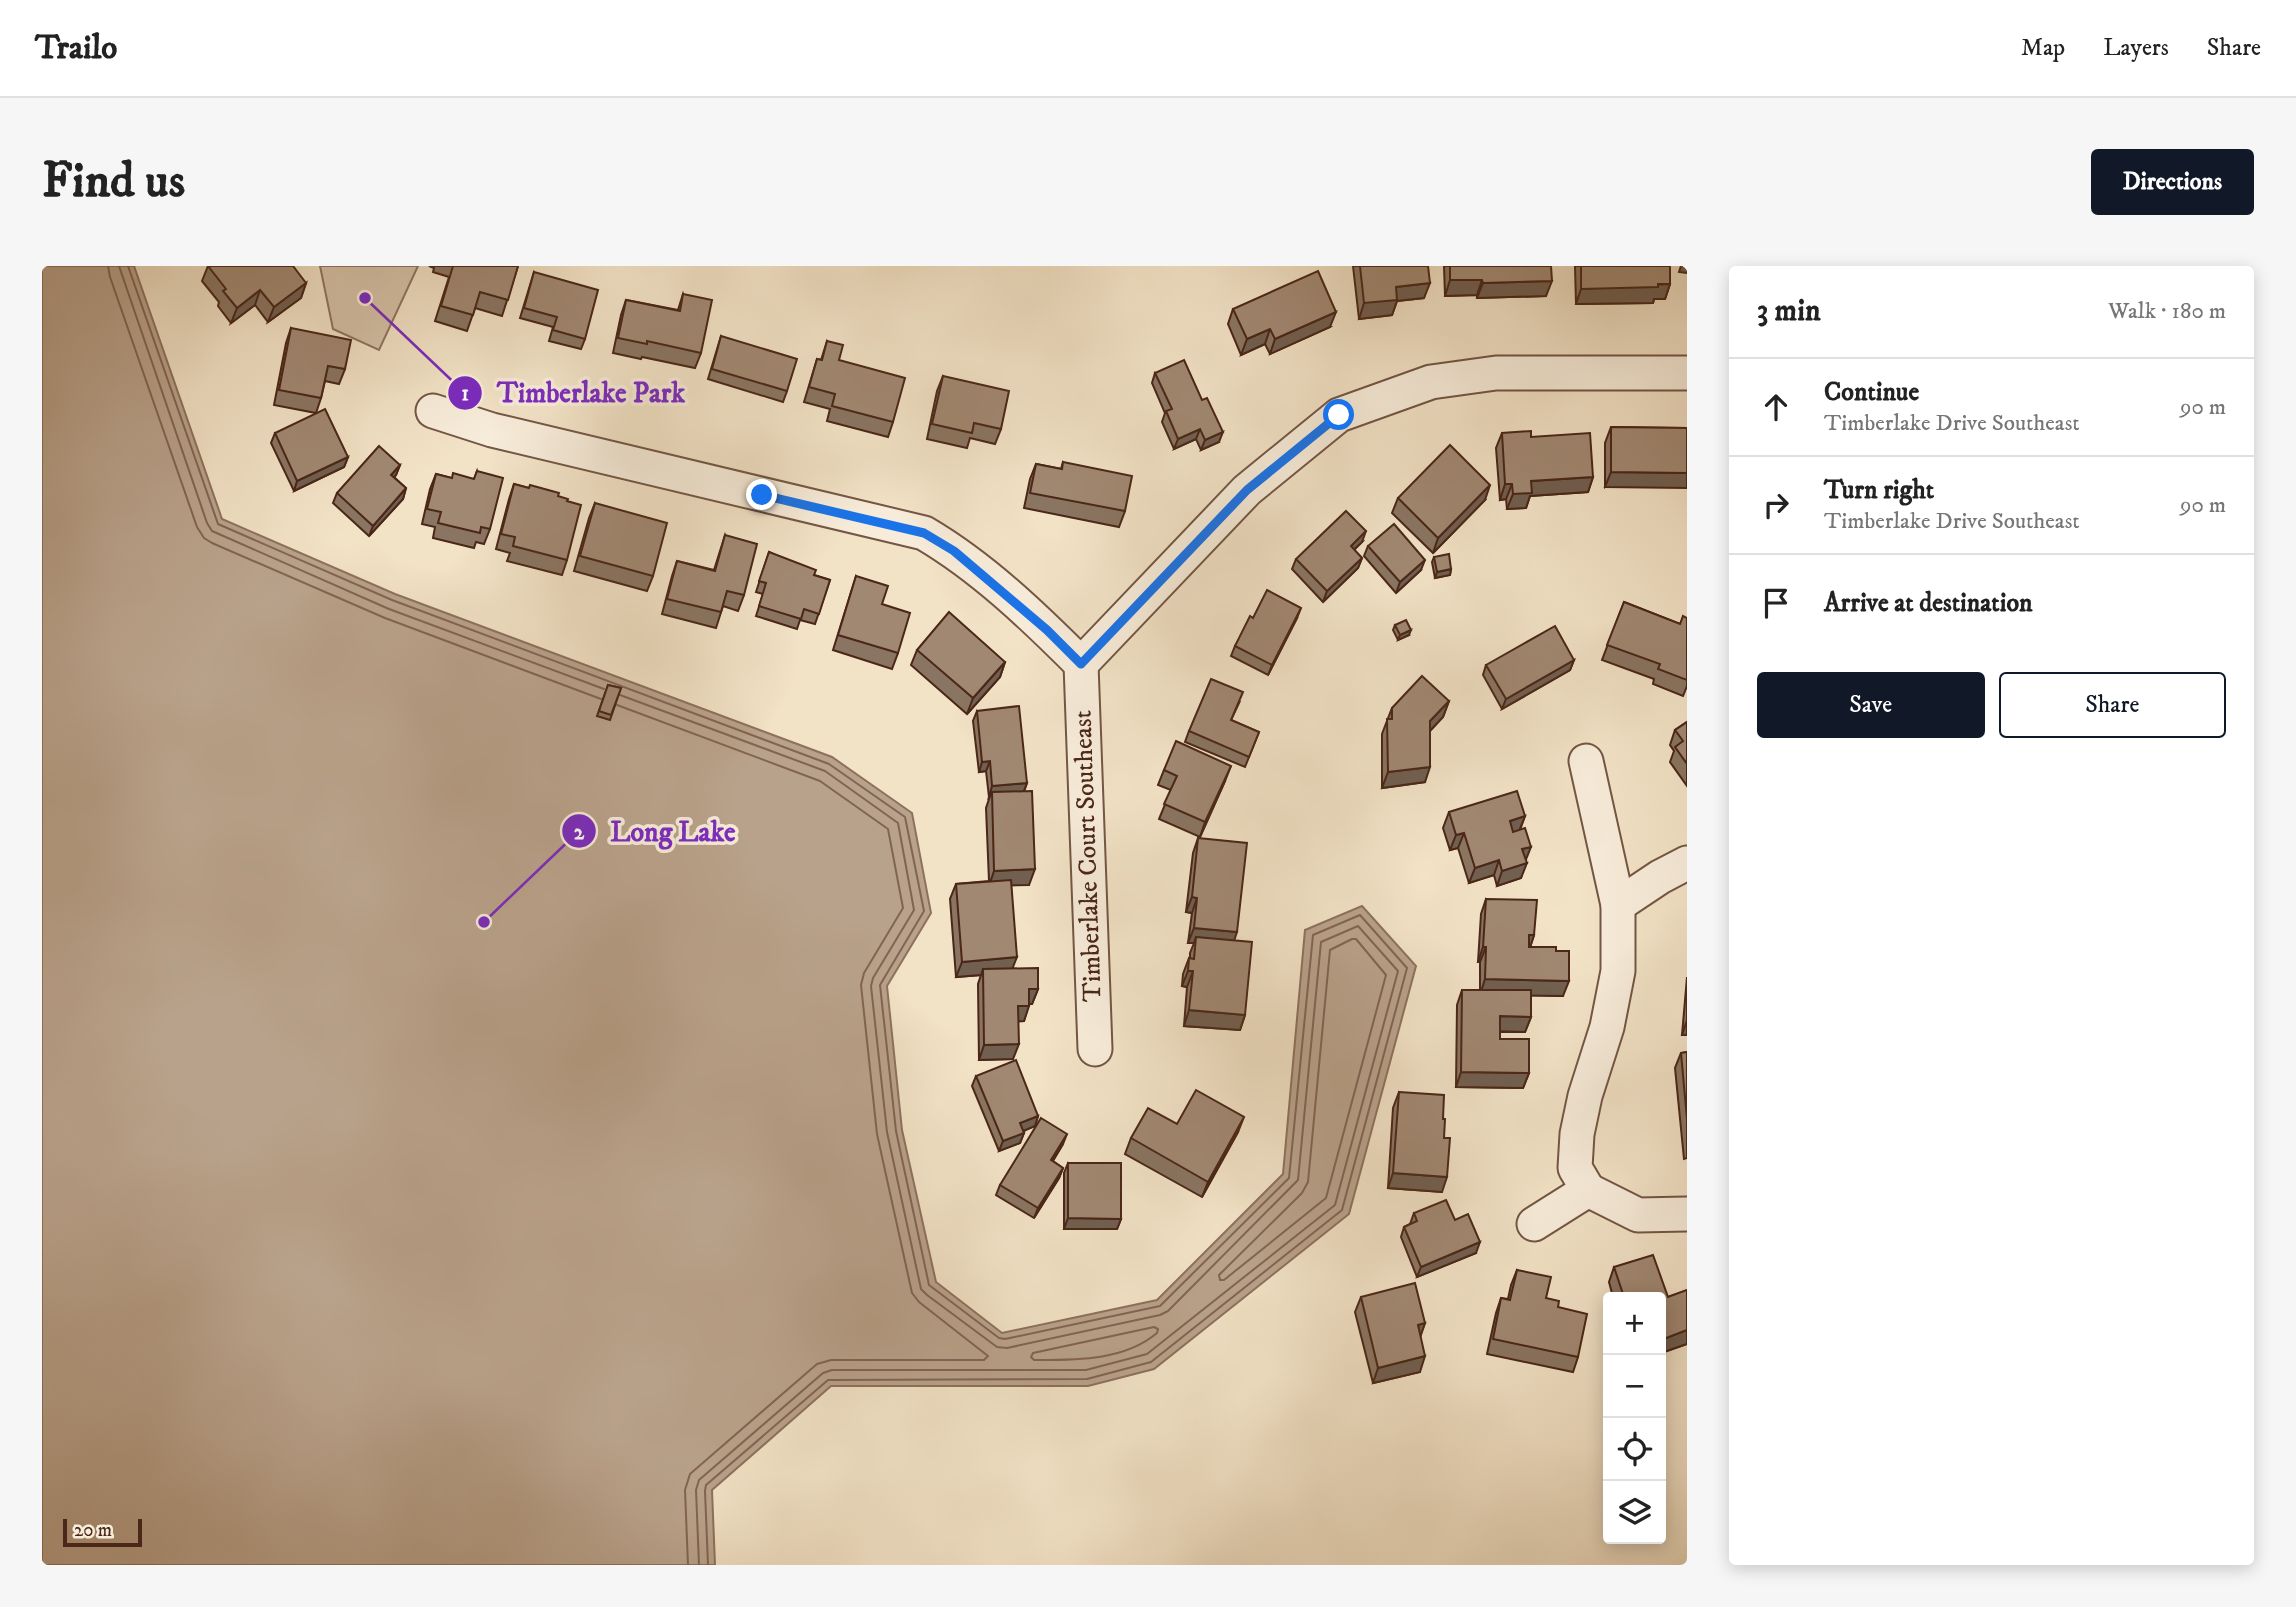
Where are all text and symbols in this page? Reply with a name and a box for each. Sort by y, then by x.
text: Trailo [35,28,117,69]
text: Map [2021,33,2065,63]
text: Layers [2103,33,2169,63]
text: Share [2207,33,2261,63]
button: Directions [2091,149,2254,215]
text: Find us [42,151,185,213]
text: 3 min [1757,293,1821,330]
text: Walk · 180 m [2108,297,2226,326]
callout: Timberlake Park [448,368,699,417]
text: Timberlake Park [496,376,686,411]
text: Continue [1824,376,1919,409]
text: 1 [461,381,469,407]
icon: ahead [1757,388,1795,426]
text: 90 m [2180,393,2226,422]
route start [1323,399,1354,430]
text: Timberlake Drive Southeast [1824,409,2080,438]
text: Turn right [1824,474,1934,507]
route end [746,479,777,510]
icon: right [1757,486,1795,524]
text: 90 m [2180,491,2226,520]
text: Timberlake Drive Southeast [1824,507,2080,536]
icon: arrive [1757,584,1795,622]
text: Arrive at destination [1824,587,2033,620]
button: Save [1757,672,1985,738]
button: Share [1999,672,2226,738]
street label: Timberlake Court Southeast [1066,710,1110,1002]
callout: Long Lake [561,807,749,856]
text: Long Lake [610,815,736,850]
text: 2 [574,820,585,846]
map controls [1603,1292,1666,1544]
button: + [1603,1292,1666,1355]
button: − [1603,1355,1666,1418]
button: locate [1603,1418,1666,1481]
button: layers [1603,1481,1666,1544]
scale bar [63,1516,142,1548]
text: 20 m [74,1519,112,1542]

